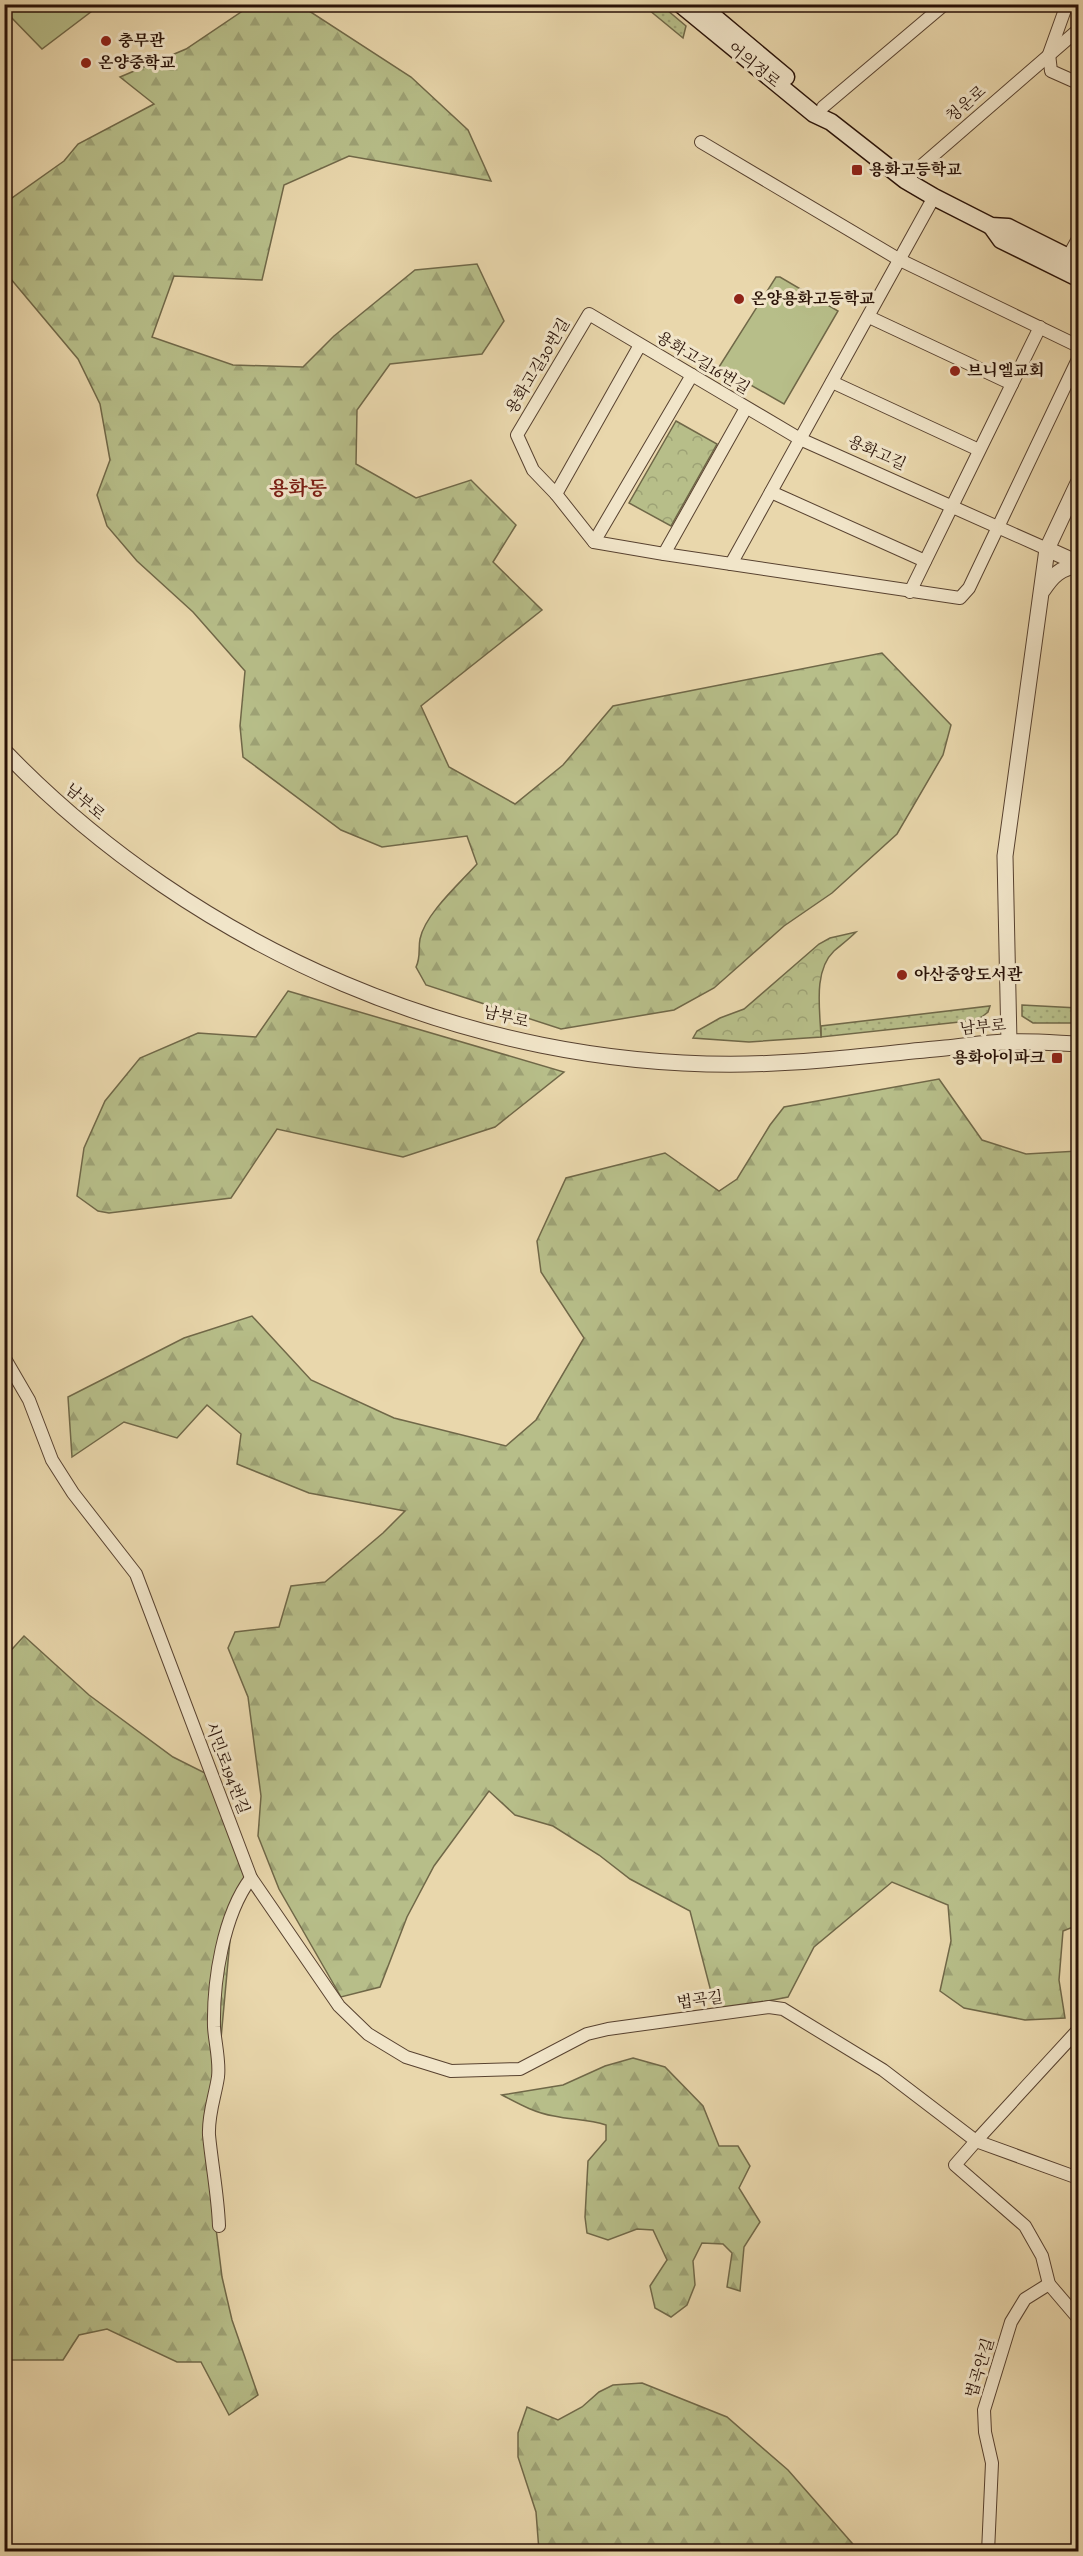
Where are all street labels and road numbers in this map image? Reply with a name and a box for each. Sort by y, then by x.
street label: 어의정로 [723,37,785,93]
street label: 청운로 [941,80,991,128]
street label: 용화고길30번길 [501,314,575,418]
street label: 용화고길16번길 [652,326,754,400]
street label: 용화고길 [844,430,910,476]
street label: 남부로 [60,778,110,826]
street label: 남부로 [481,1001,532,1033]
street label: 남부로 [959,1014,1008,1040]
street label: 시민로194번길 [199,1719,255,1817]
street label: 법곡길 [676,1986,724,2014]
street label: 법곡안길 [960,2335,1000,2401]

